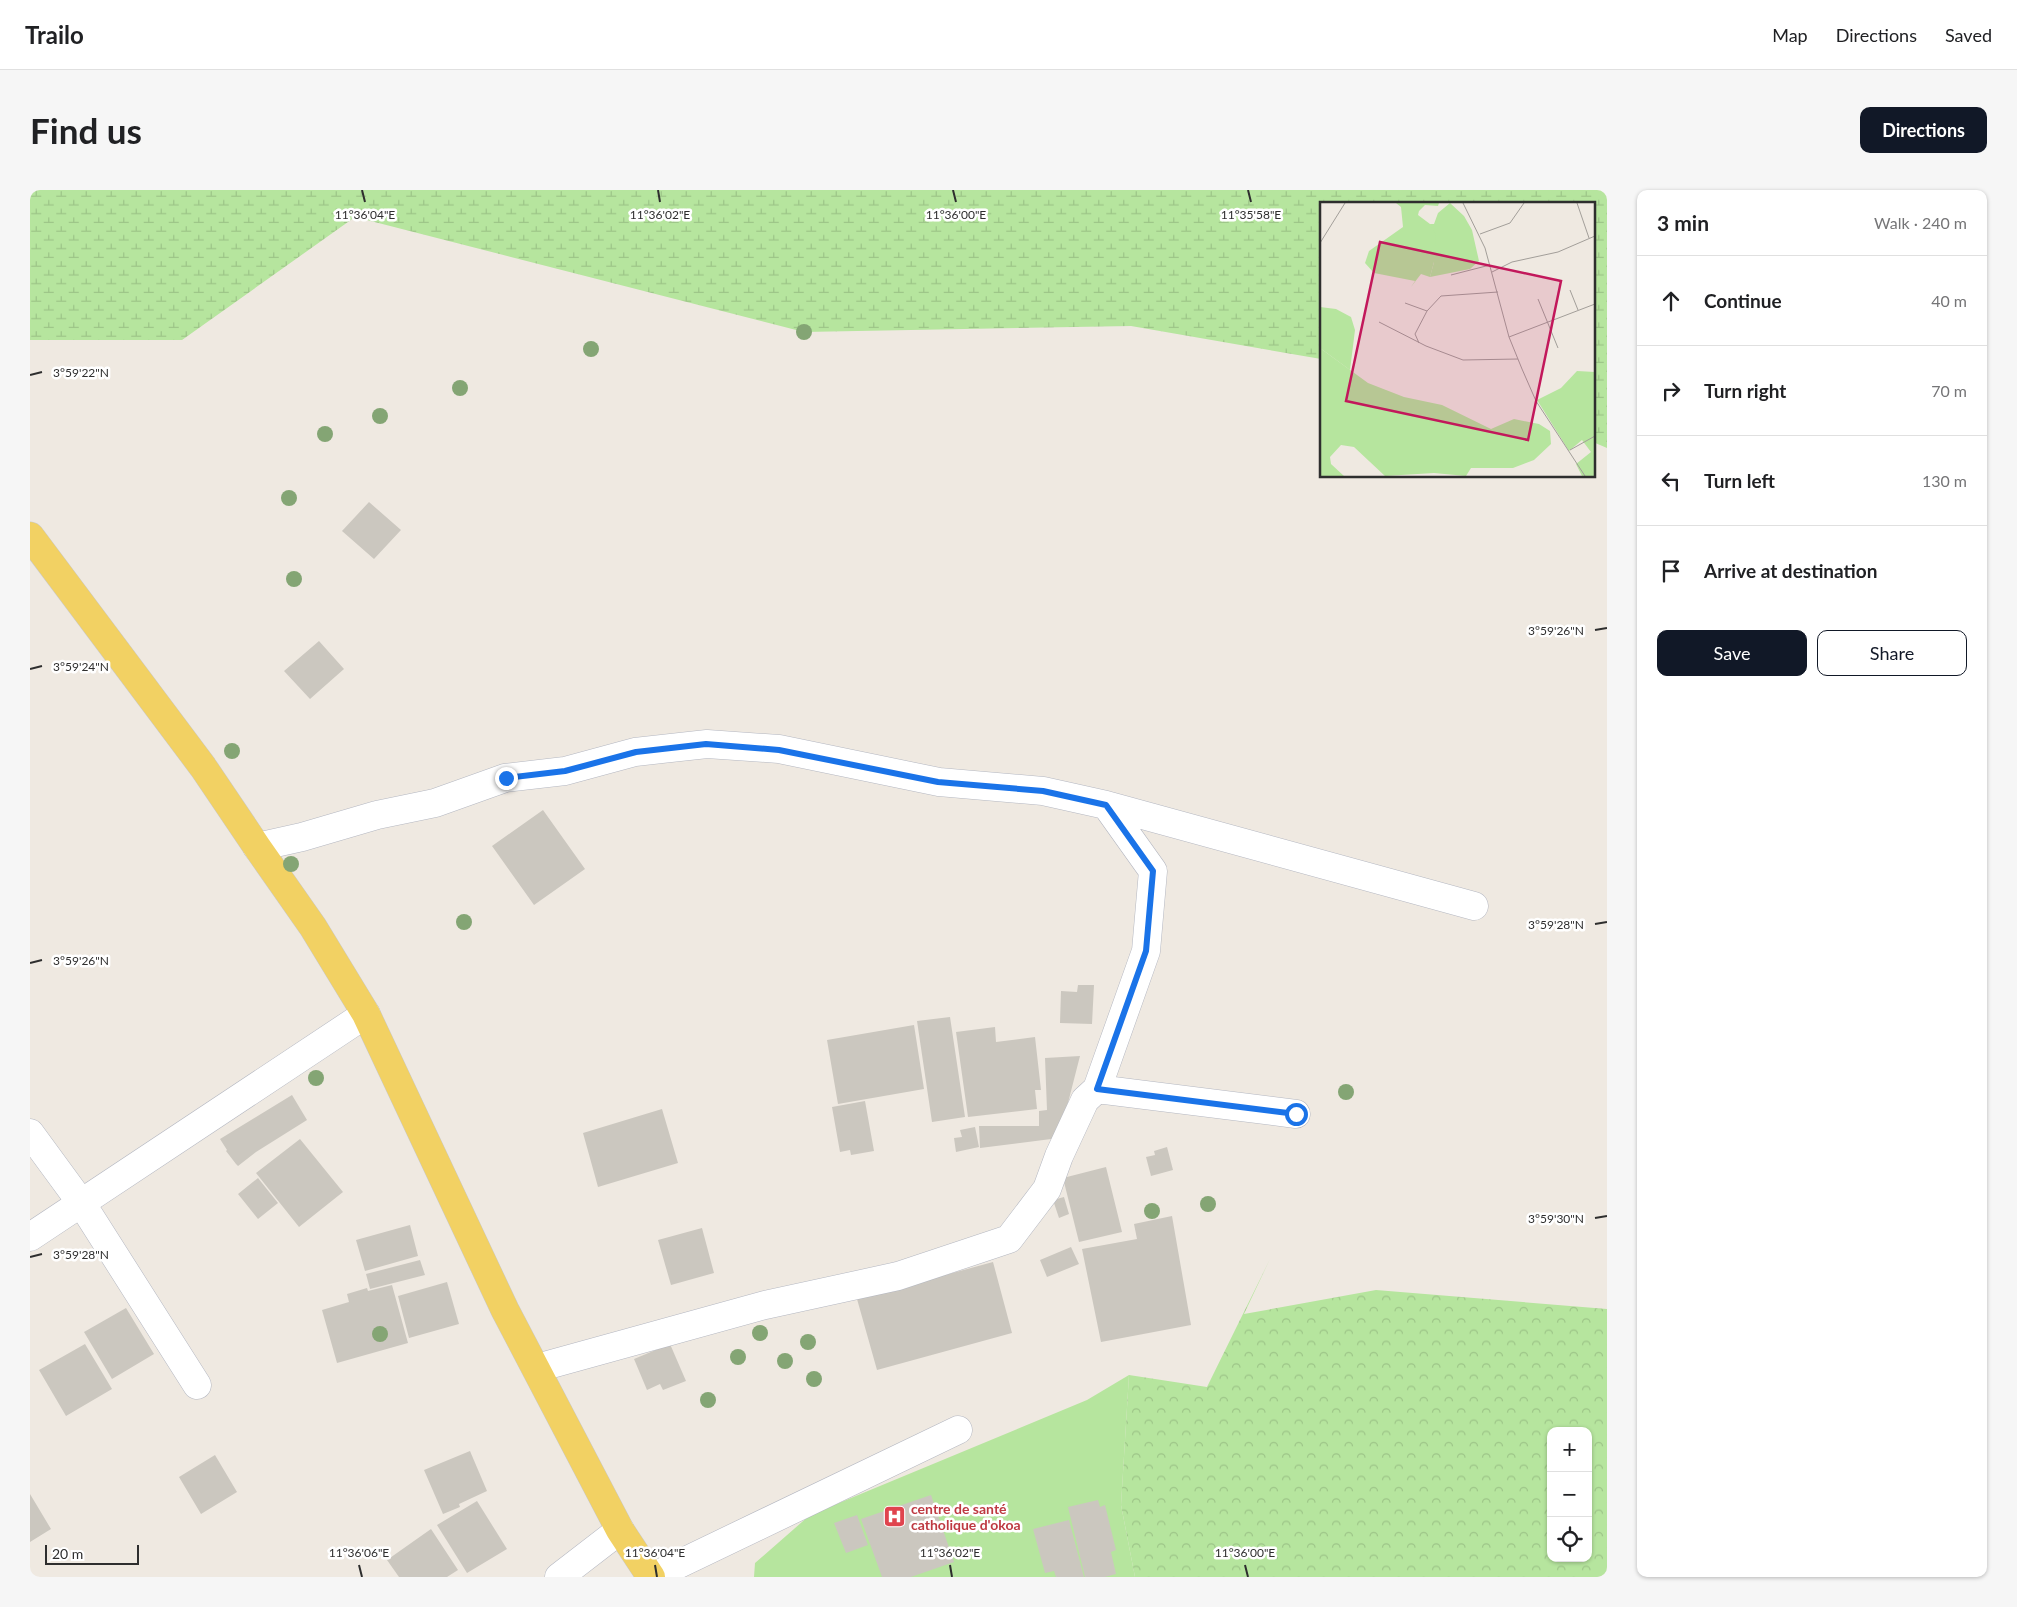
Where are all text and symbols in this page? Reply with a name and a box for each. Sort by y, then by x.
text: Trailo [25,20,84,49]
text: Map [1772,24,1808,46]
text: Directions [1836,24,1917,46]
text: Saved [1945,24,1992,46]
button: Directions [1860,107,1987,153]
text: Find us [30,109,142,151]
inset map [1320,202,1594,478]
text: 11°36'04"E [335,207,395,222]
text: 11°36'02"E [630,207,690,222]
text: 11°36'00"E [926,207,986,222]
text: 11°35'58"E [1221,207,1281,222]
text: 3 min [1657,210,1709,235]
text: Walk · 240 m [1874,213,1967,232]
icon: ahead [1657,287,1685,315]
text: Continue [1704,289,1782,312]
text: 40 m [1931,291,1967,310]
text: 3°59'22"N [53,365,109,380]
icon: right [1657,377,1685,405]
text: Turn right [1704,379,1786,402]
text: 70 m [1931,381,1967,400]
icon: left [1657,467,1685,495]
text: Turn left [1704,469,1775,492]
text: 130 m [1922,471,1967,490]
icon: arrive [1657,557,1685,585]
text: Arrive at destination [1704,559,1877,582]
text: 3°59'26"N [1528,623,1584,638]
button: Save [1657,630,1807,676]
button: Share [1817,630,1967,676]
text: 3°59'24"N [53,659,109,674]
route end [495,767,518,790]
text: 3°59'28"N [1528,917,1584,932]
text: 3°59'26"N [53,953,109,968]
route start [1285,1103,1308,1126]
text: 3°59'30"N [1528,1211,1584,1226]
text: 3°59'28"N [53,1247,109,1262]
map controls [1547,1427,1592,1562]
button: + [1547,1427,1592,1472]
button: − [1547,1472,1592,1517]
place label: centre de santé catholique d'okoa [911,1500,1021,1533]
hospital icon: centre de santé catholique d'okoa [883,1505,907,1529]
button: locate [1547,1517,1592,1562]
scale bar [45,1542,139,1565]
text: 20 m [52,1545,83,1562]
text: 11°36'06"E [329,1545,389,1560]
text: 11°36'04"E [625,1545,685,1560]
text: 11°36'02"E [920,1545,980,1560]
text: 11°36'00"E [1215,1545,1275,1560]

